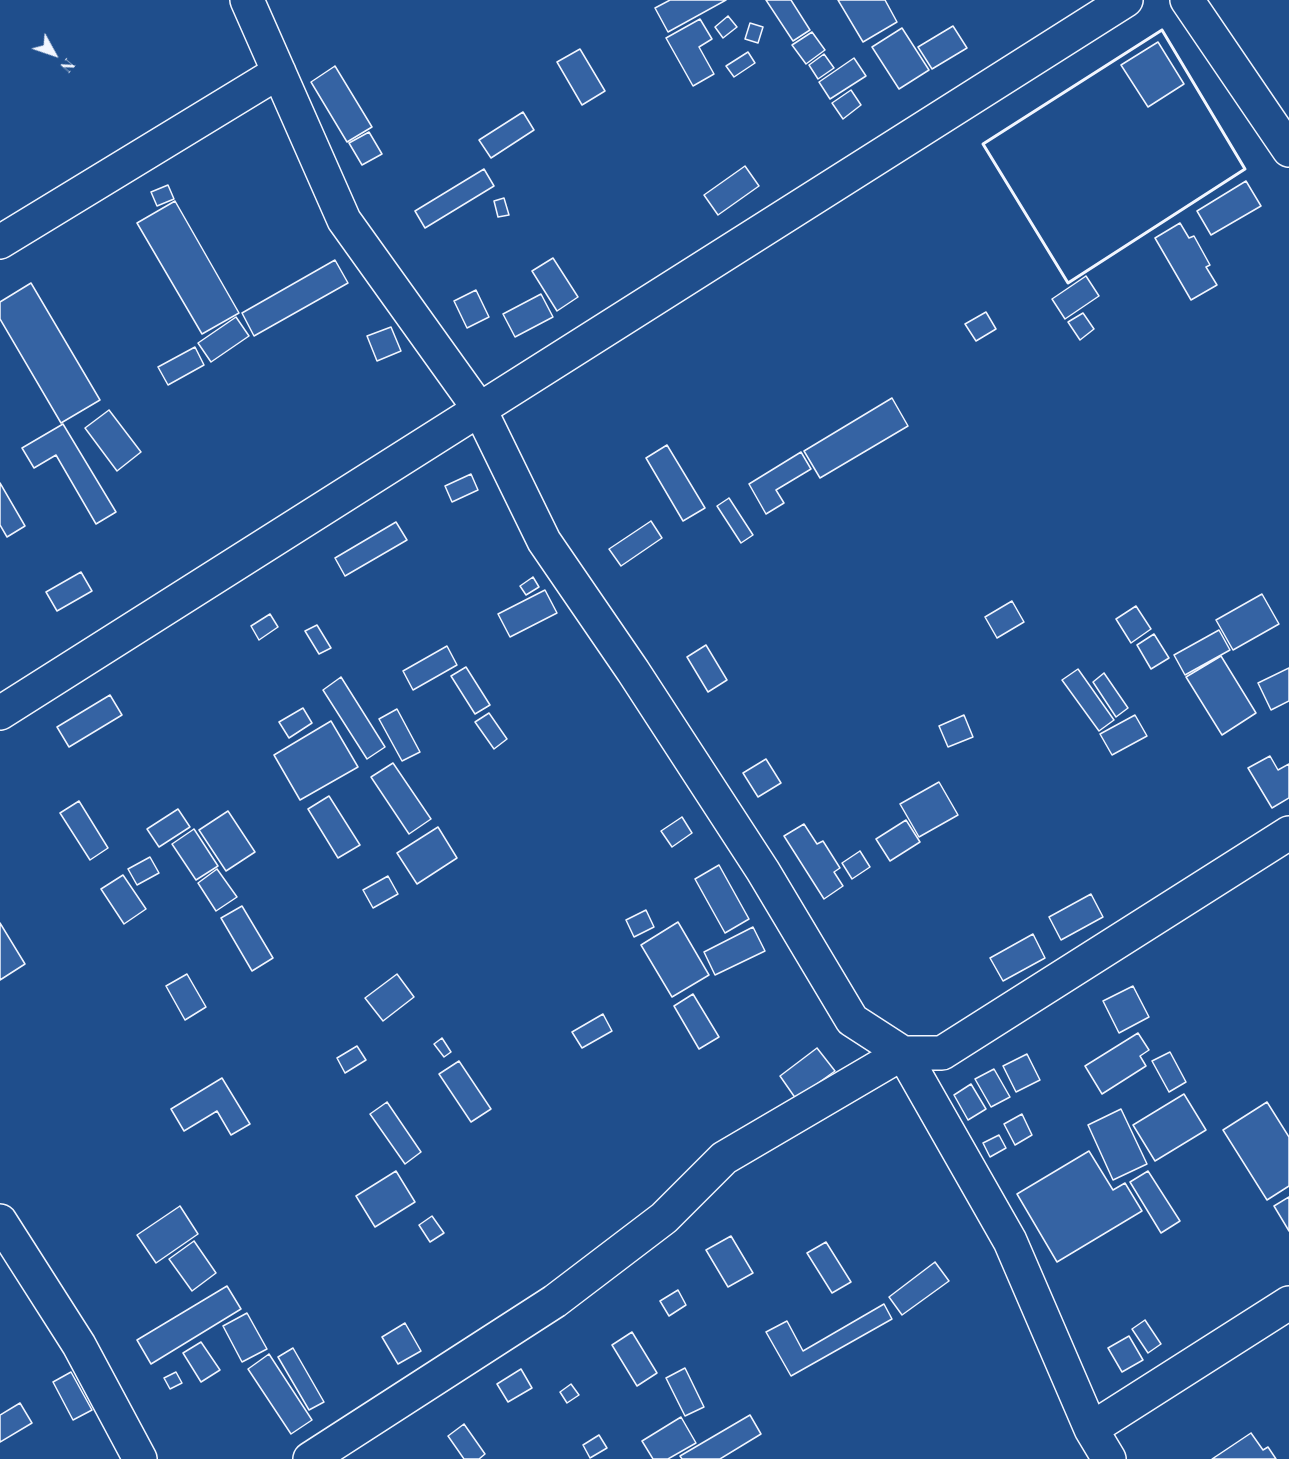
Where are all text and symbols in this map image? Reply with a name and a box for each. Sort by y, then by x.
north arrow [24,24,84,84]
text: N [56,55,80,77]

